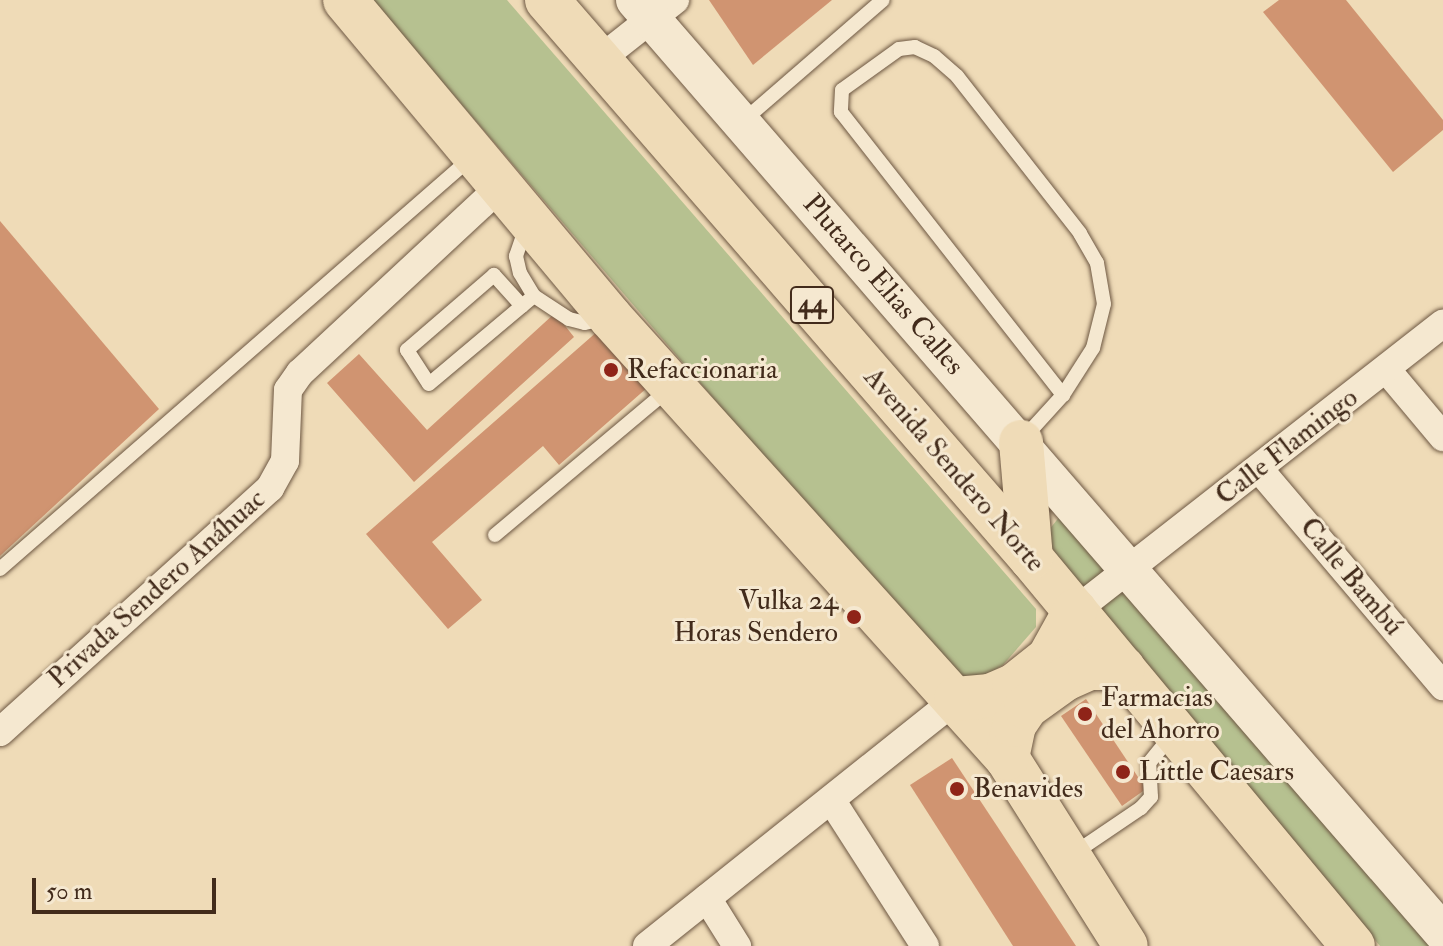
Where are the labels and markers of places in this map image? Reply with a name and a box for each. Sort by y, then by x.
place label: Refaccionaria [627,353,778,387]
marker: Refaccionaria [602,361,620,379]
place label: Vulka 24 Horas Sendero [674,584,838,650]
marker: Vulka 24 Horas Sendero [845,608,863,626]
place label: Farmacias del Ahorro [1101,681,1220,747]
marker: Farmacias del Ahorro [1076,705,1094,723]
place label: Little Caesars [1139,755,1294,789]
marker: Little Caesars [1114,763,1132,781]
place label: Benavides [973,772,1083,806]
marker: Benavides [948,780,966,798]

